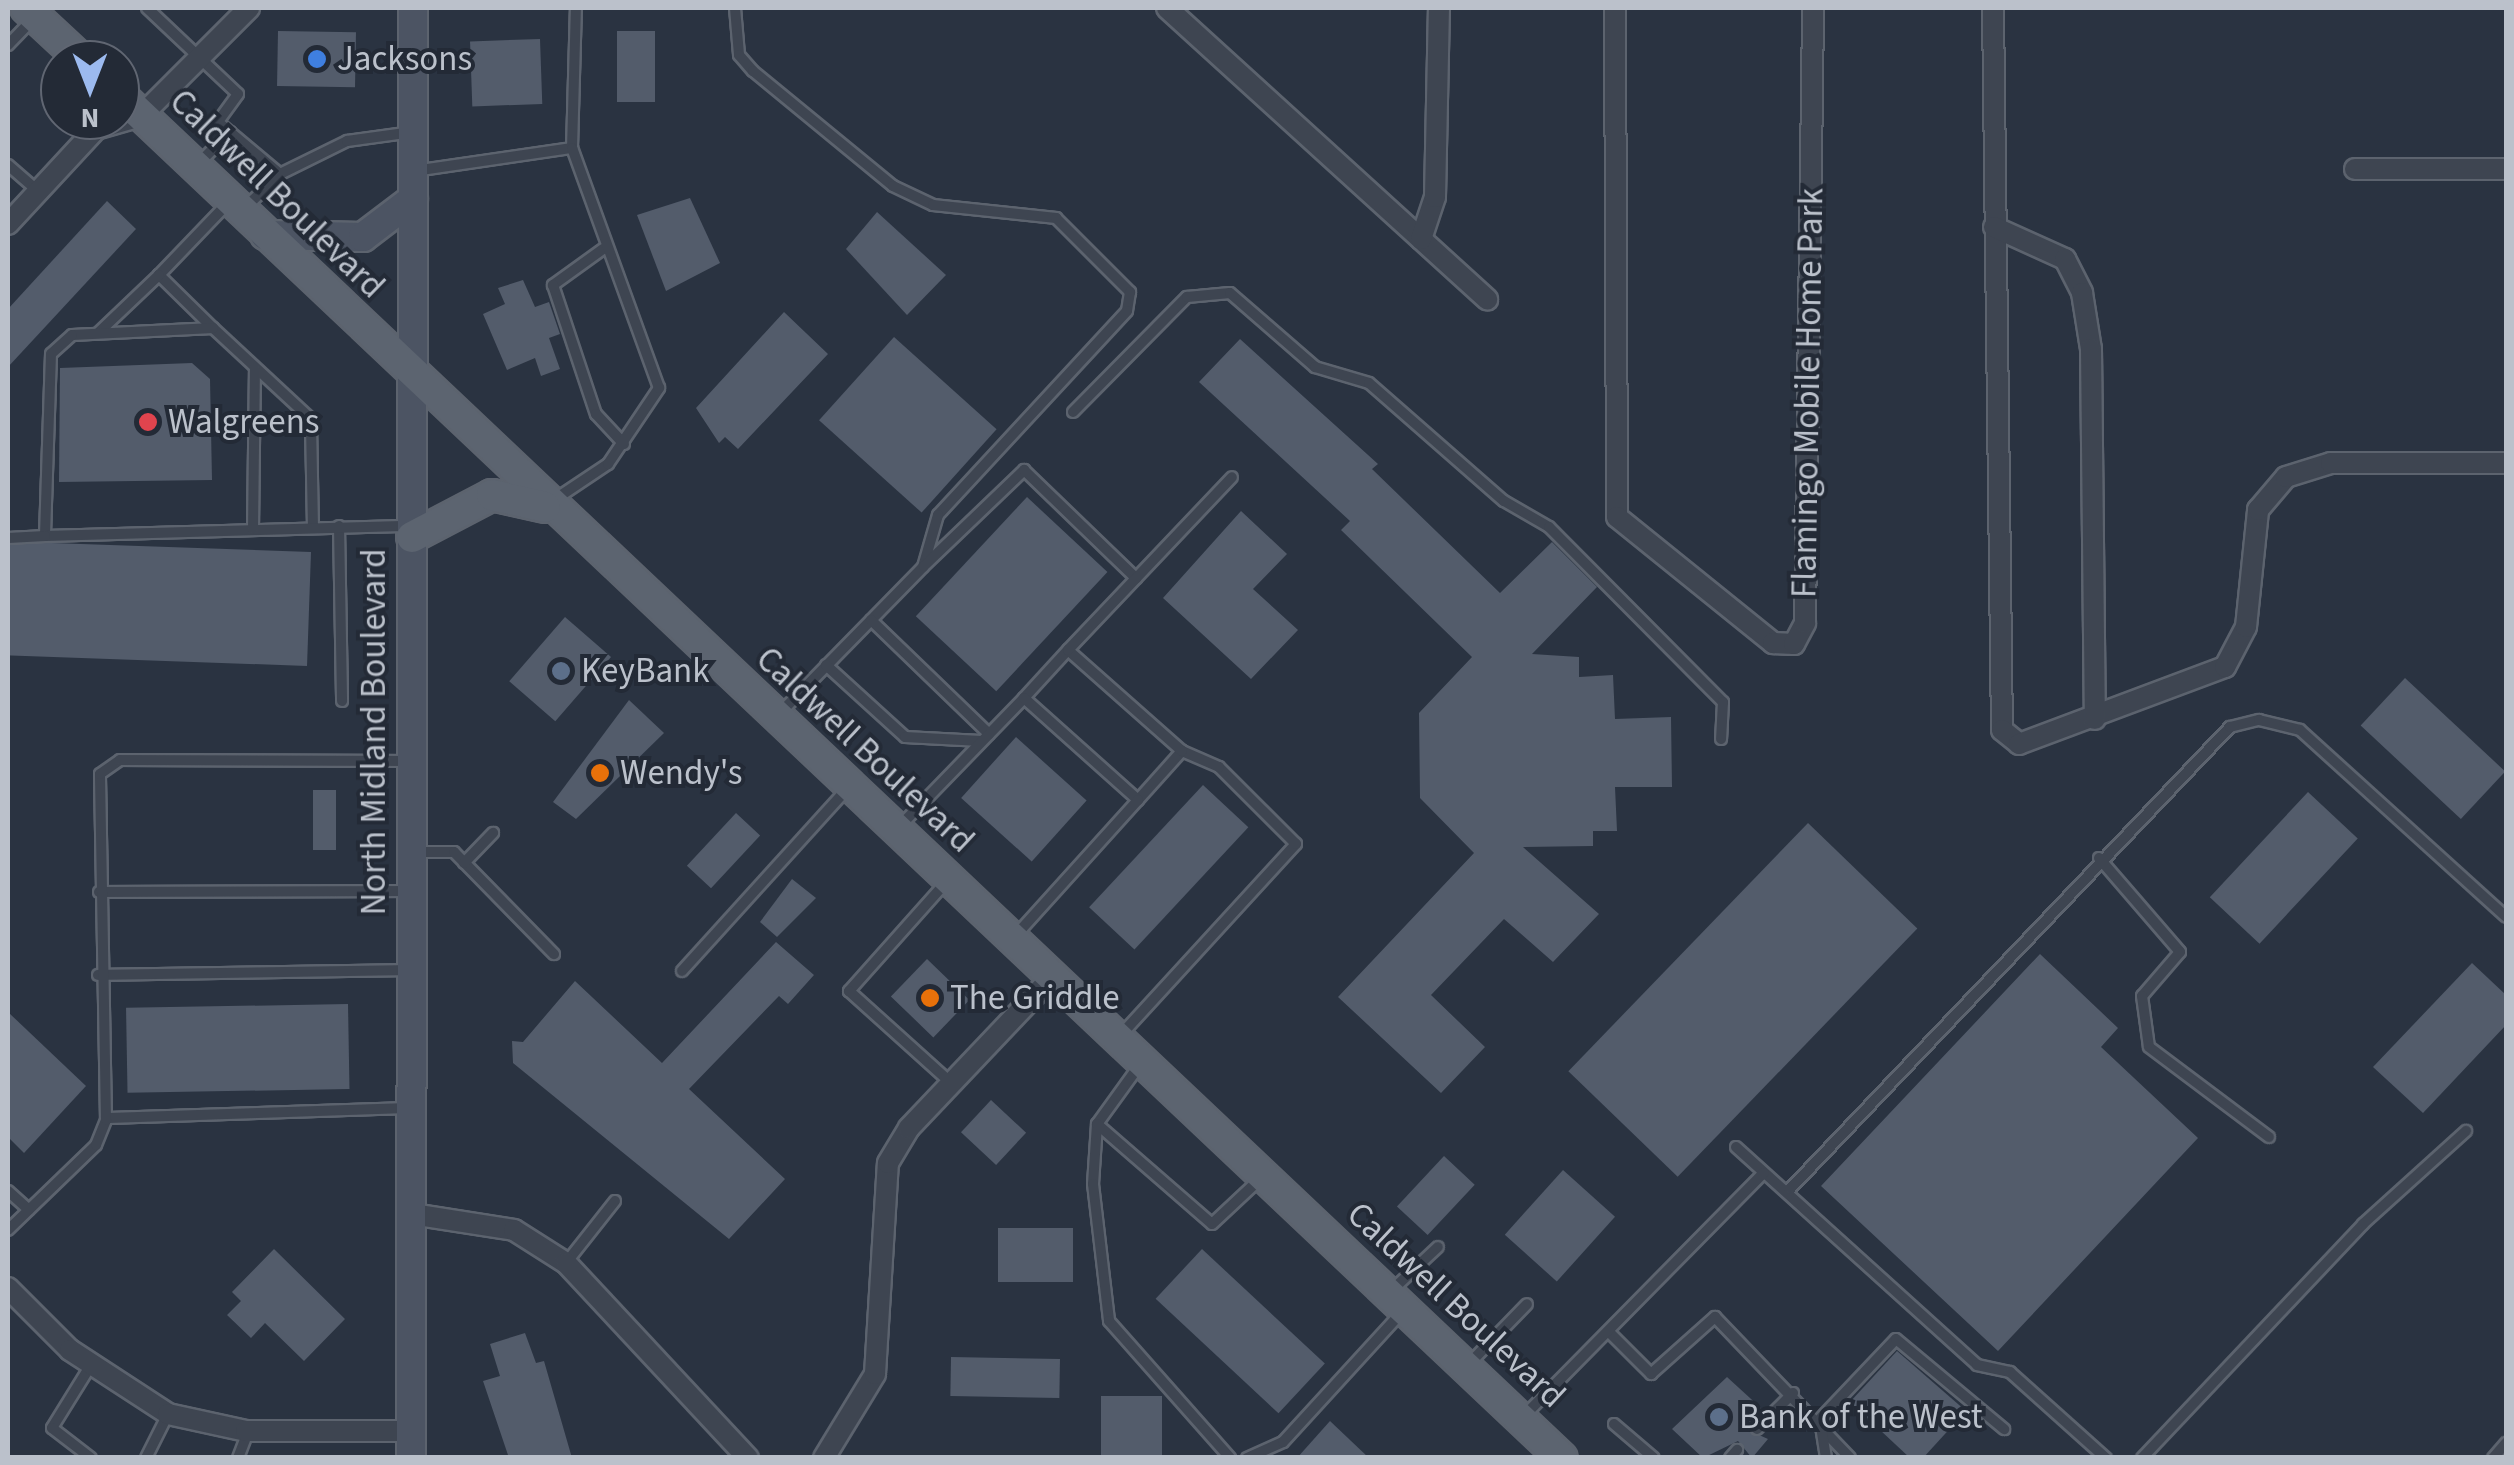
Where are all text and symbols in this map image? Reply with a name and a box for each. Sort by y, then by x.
place label: Jacksons [337,38,472,80]
north arrow [40,40,140,140]
marker: Jacksons [306,48,328,70]
street label: Caldwell Boulevard [161,81,393,307]
text: N [81,98,99,138]
street label: Flamingo Mobile Home Park [1783,188,1833,598]
place label: Walgreens [168,401,319,443]
marker: Walgreens [137,411,159,433]
street label: North Midland Boulevard [353,549,395,915]
street label: Caldwell Boulevard [747,638,983,862]
place label: KeyBank [581,650,710,692]
marker: KeyBank [550,660,572,682]
place label: Wendy's [620,752,742,794]
marker: Wendy's [589,762,611,784]
place label: The Griddle [950,977,1120,1019]
marker: The Griddle [919,987,941,1009]
street label: Caldwell Boulevard [1338,1193,1574,1417]
place label: Bank of the West [1739,1396,1983,1438]
marker: Bank of the West [1708,1406,1730,1428]

